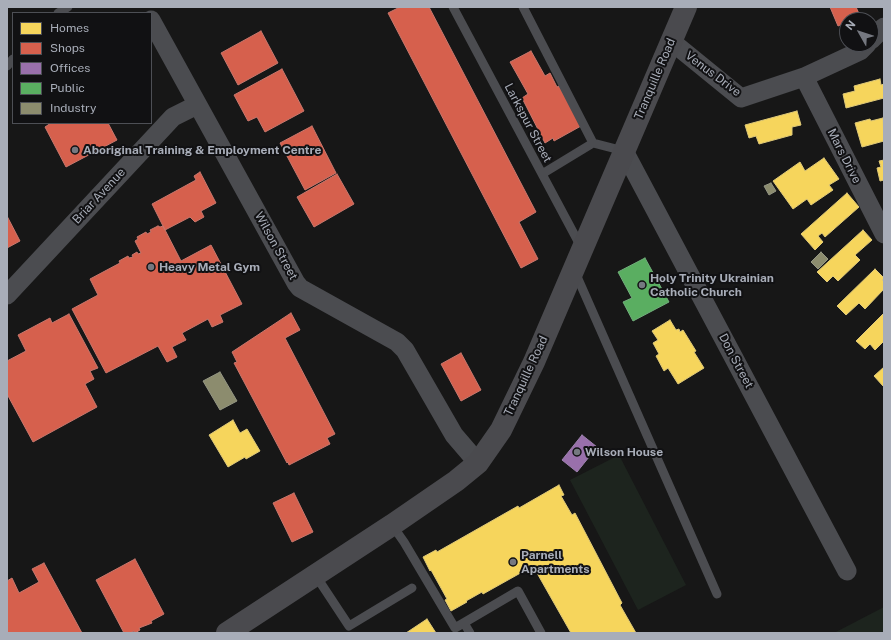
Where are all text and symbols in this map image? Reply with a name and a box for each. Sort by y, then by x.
legend [12,12,152,124]
north arrow [839,12,879,52]
text: N [843,18,858,32]
text: Homes [50,21,89,35]
street label: Tranquille Road [631,36,679,122]
text: Shops [50,41,85,55]
street label: Venus Drive [682,48,744,100]
text: Offices [50,61,90,75]
text: Public [50,81,85,95]
street label: Larkspur Street [501,81,555,165]
text: Industry [50,101,96,115]
street label: Mars Drive [824,126,864,186]
place label: Aboriginal Training & Employment Centre [83,143,321,157]
marker: Aboriginal Training & Employment Centre [70,145,80,155]
street label: Briar Avenue [69,165,129,227]
street label: Wilson Street [251,209,301,283]
place label: Heavy Metal Gym [159,260,260,274]
marker: Heavy Metal Gym [146,262,156,272]
place label: Holy Trinity Ukrainian Catholic Church [650,271,774,299]
marker: Holy Trinity Ukrainian Catholic Church [637,280,647,290]
street label: Don Street [716,331,756,391]
street label: Tranquille Road [501,334,551,418]
place label: Wilson House [585,445,663,459]
marker: Wilson House [572,447,582,457]
place label: Parnell Apartments [521,548,589,576]
marker: Parnell Apartments [508,557,518,567]

